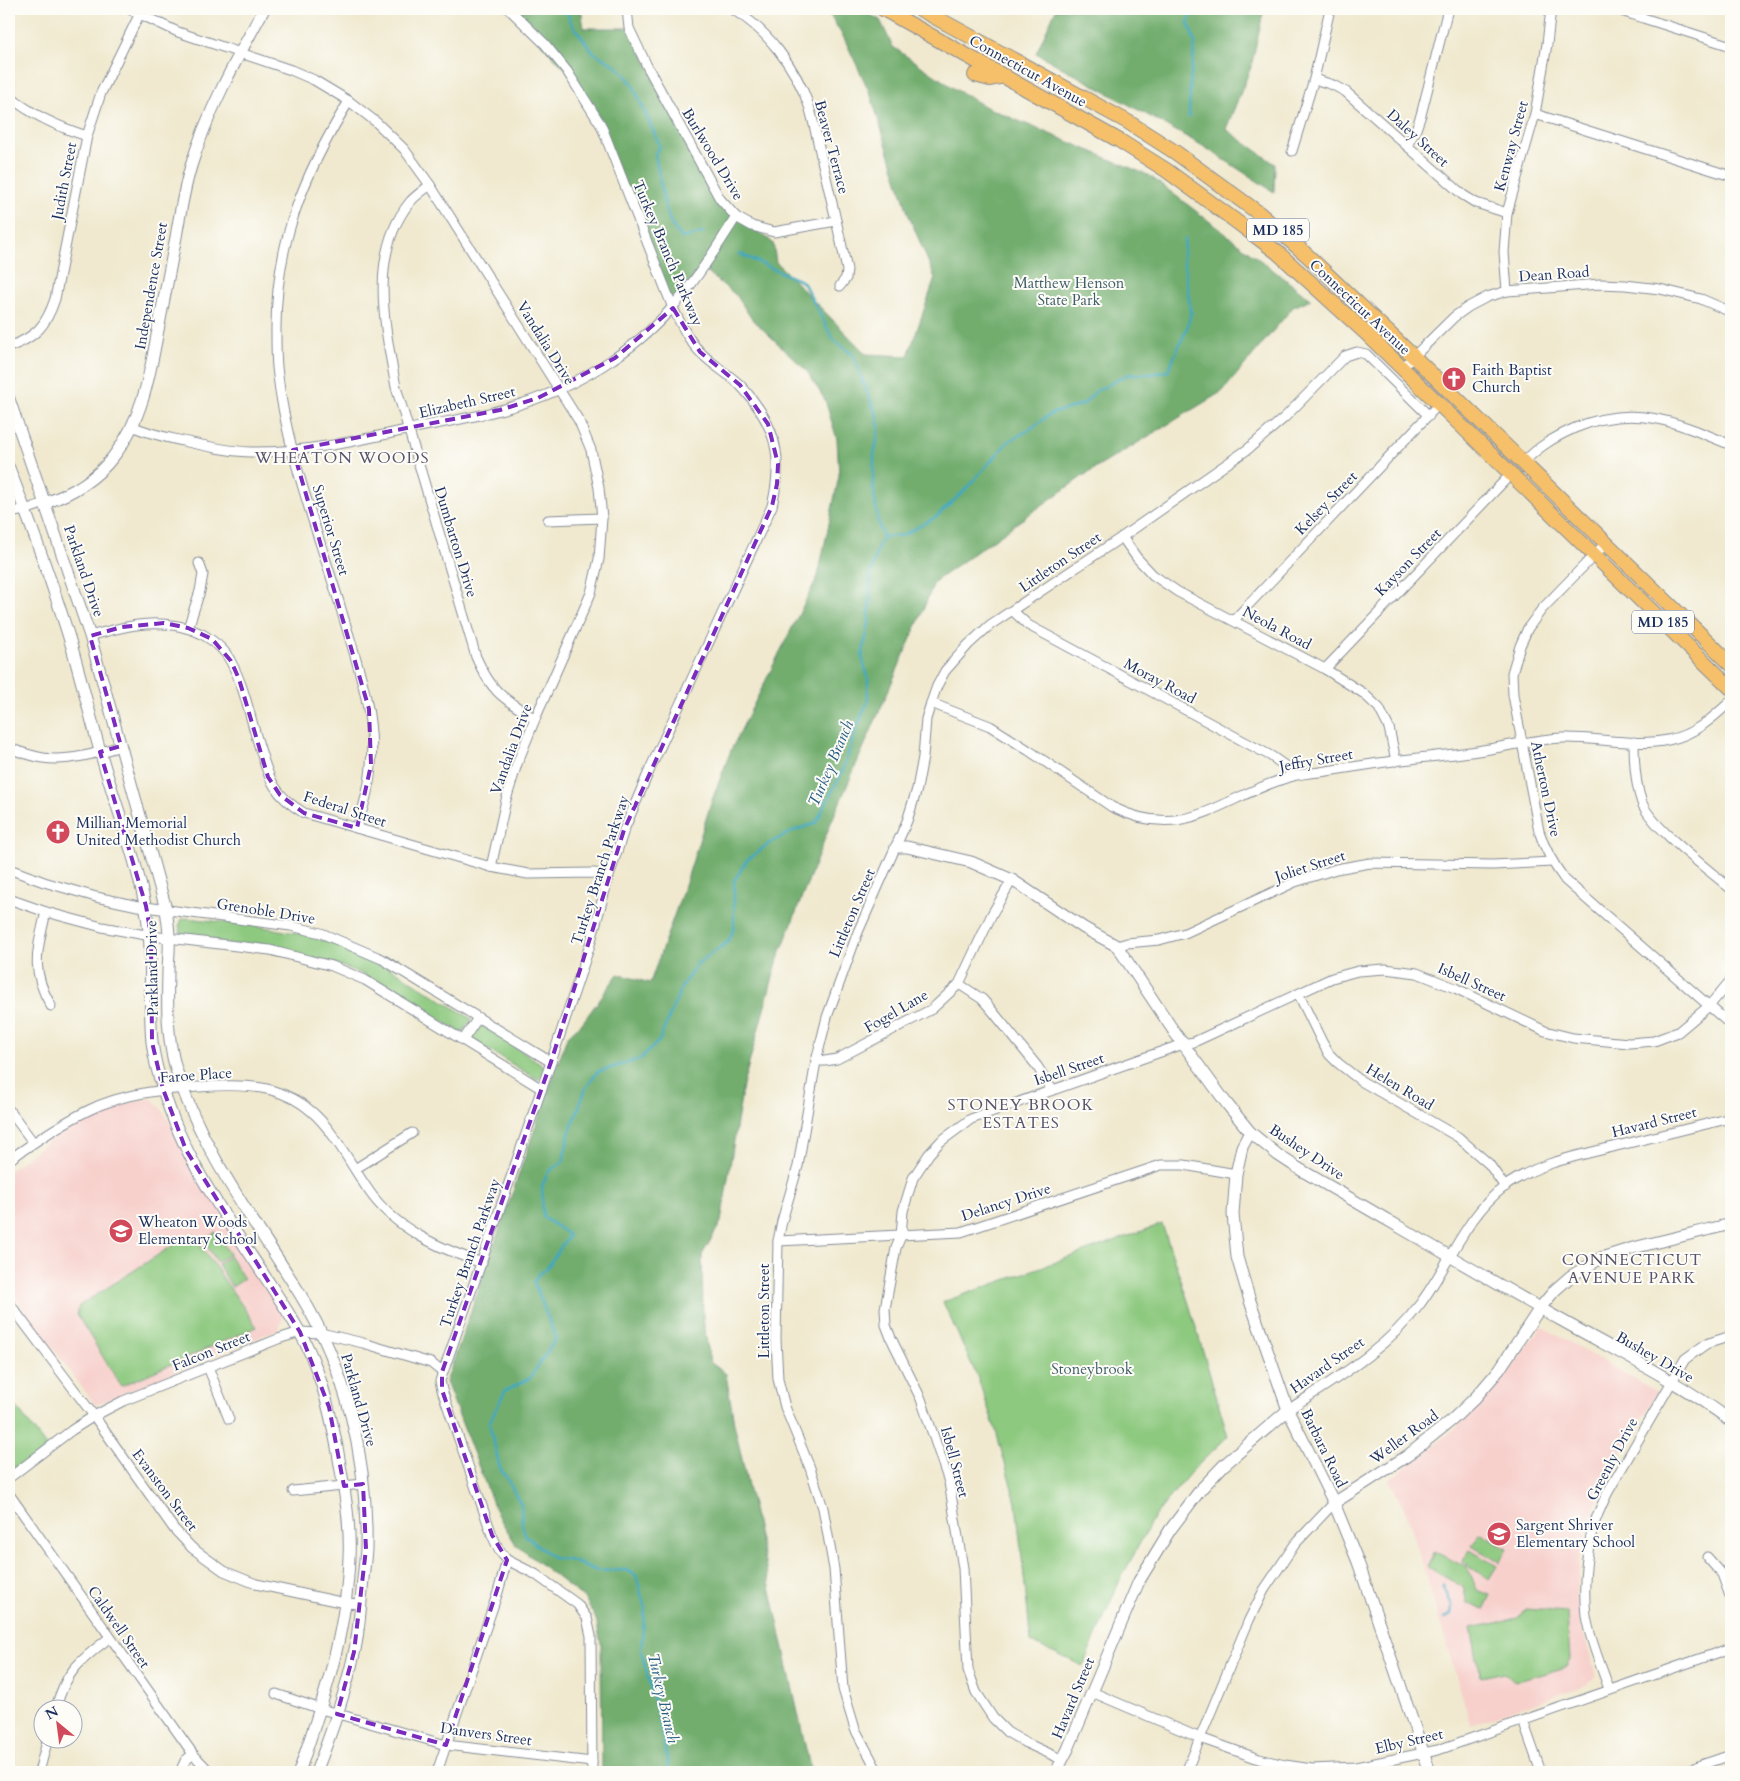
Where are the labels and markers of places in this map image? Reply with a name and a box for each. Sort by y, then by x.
place label: Faith Baptist Church [1472,360,1552,397]
church icon: Faith Baptist Church [1441,366,1467,392]
place label: Millian Memorial United Methodist Church [76,813,242,850]
church icon: Millian Memorial United Methodist Church [45,819,71,845]
place label: Wheaton Woods Elementary School [137,1212,257,1249]
school or university icon: Wheaton Woods Elementary School [108,1218,134,1244]
place label: Sargent Shriver Elementary School [1516,1515,1635,1552]
school or university icon: Sargent Shriver Elementary School [1486,1521,1512,1547]

